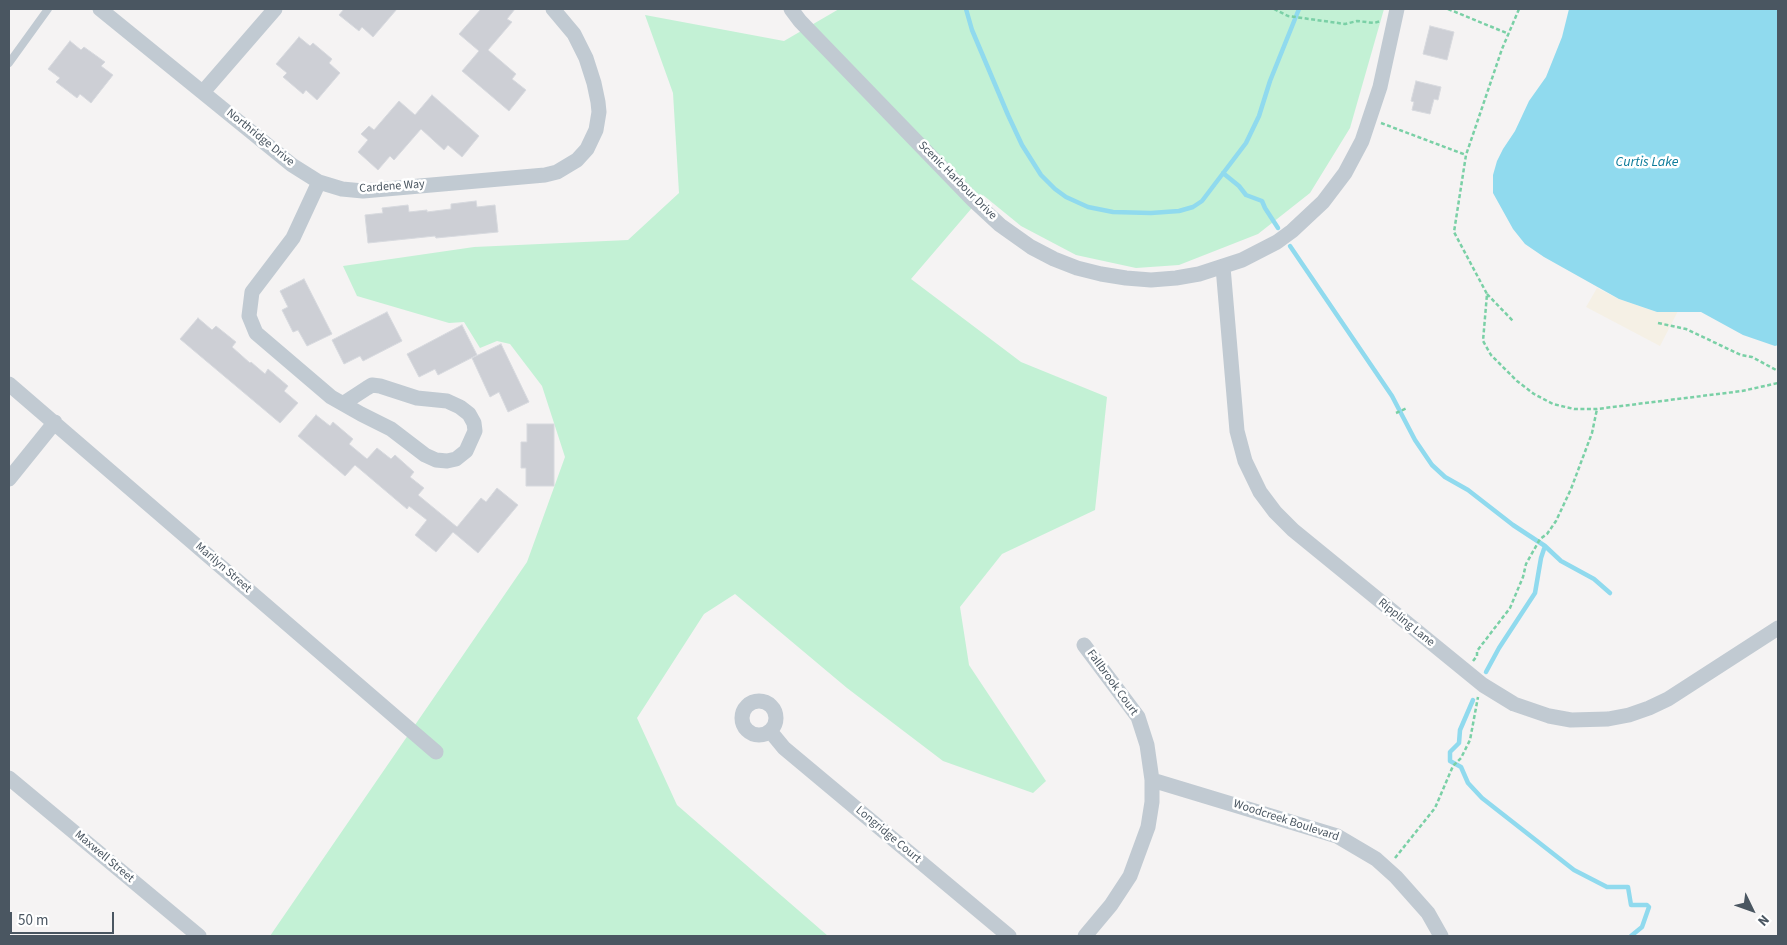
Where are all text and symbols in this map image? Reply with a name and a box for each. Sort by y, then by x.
street label: Northridge Drive [223,106,297,170]
street label: Scenic Harbour Drive [915,139,999,223]
water label: Curtis Lake [1616,155,1678,171]
street label: Cardene Way [359,178,425,196]
street label: Marilyn Street [192,540,254,596]
street label: Rippling Lane [1375,596,1437,650]
street label: Fallbrook Court [1083,647,1141,719]
street label: Woodcreek Boulevard [1231,797,1341,845]
street label: Longridge Court [852,803,924,867]
street label: Maxwell Street [71,828,137,886]
north arrow [1727,885,1777,935]
scale bar [12,902,116,934]
text: 50 m [18,910,48,931]
text: N [1753,910,1774,930]

